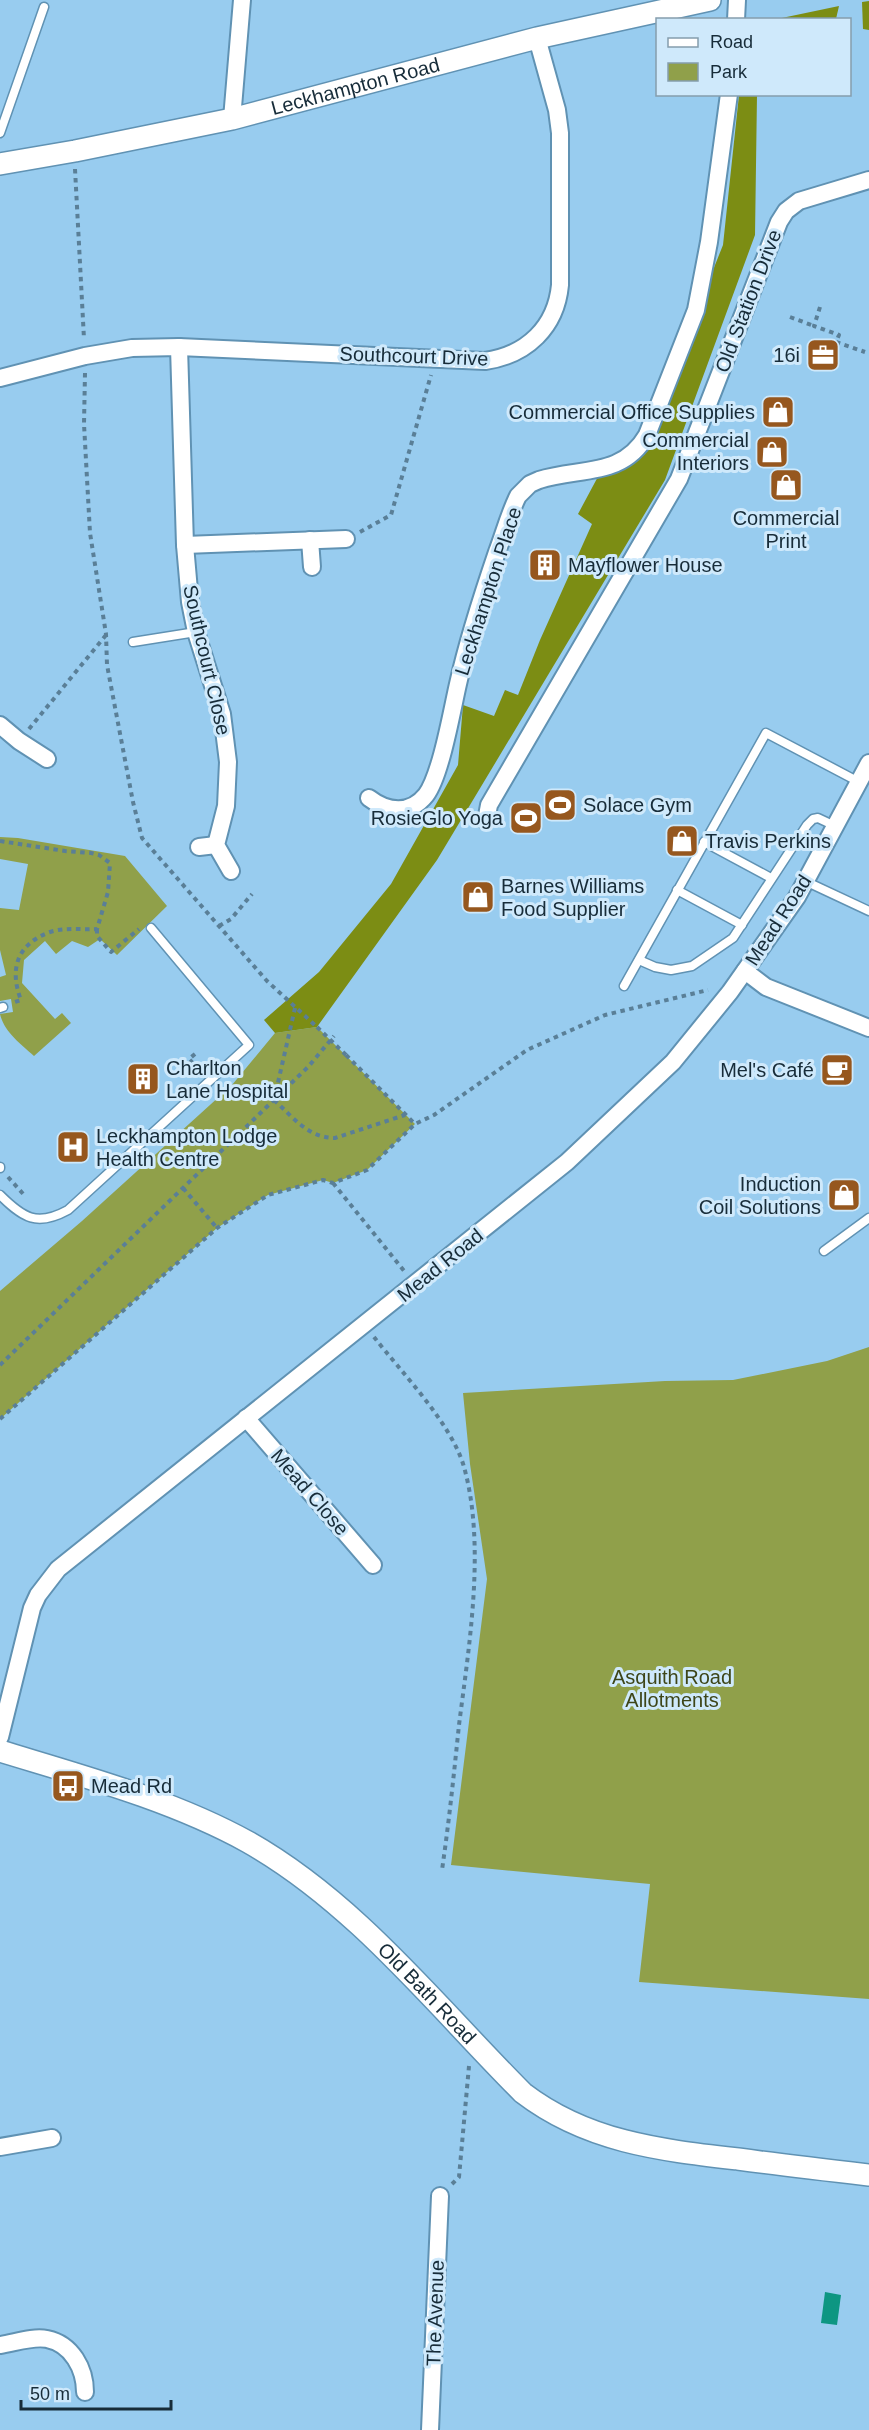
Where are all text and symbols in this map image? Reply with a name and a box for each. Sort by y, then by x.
legend [656,18,851,96]
text: Road [710,32,753,52]
street label: Leckhampton Road [269,53,442,119]
text: Park [710,62,748,82]
street label: Old Station Drive [711,226,785,376]
office icon: 16i [805,337,841,373]
street label: Southcourt Drive [339,342,489,370]
place label: 16i [773,344,800,366]
shop icon: Commercial Office Supplies [760,394,796,430]
place label: Commercial Office Supplies [509,401,755,423]
place label: Commercial Interiors [642,429,749,474]
shop icon: Commercial Interiors [754,434,790,470]
shop icon: Commercial Print [768,467,804,503]
street label: Leckhampton Place [450,504,526,678]
place label: Commercial Print [733,507,839,552]
building icon: Mayflower House [527,547,563,583]
place label: Mayflower House [568,554,723,576]
street label: Southcourt Close [179,583,235,737]
sports icon: Solace Gym [542,787,578,823]
place label: Solace Gym [583,794,692,816]
sports icon: RosieGlo Yoga [508,800,544,836]
place label: RosieGlo Yoga [371,807,504,829]
shop icon: Travis Perkins [664,823,700,859]
place label: Travis Perkins [705,830,831,852]
street label: Mead Road [741,871,815,969]
place label: Barnes Williams Food Supplier [501,875,644,920]
shop icon: Barnes Williams Food Supplier [460,879,496,915]
cafe icon: Mel's Café [819,1052,855,1088]
place label: Charlton Lane Hospital [166,1057,288,1102]
place label: Mel's Café [720,1059,814,1081]
building icon: Charlton Lane Hospital [125,1061,161,1097]
place label: Leckhampton Lodge Health Centre [96,1125,277,1170]
hospital icon: Leckhampton Lodge Health Centre [55,1129,91,1165]
place label: Induction Coil Solutions [699,1173,821,1218]
shop icon: Induction Coil Solutions [826,1177,862,1213]
street label: Mead Road [393,1224,487,1306]
street label: Mead Close [267,1445,353,1539]
park label: Asquith Road Allotments [612,1666,732,1711]
bus stop icon: Mead Rd [50,1768,86,1804]
place label: Mead Rd [91,1775,172,1797]
street label: Old Bath Road [374,1938,481,2048]
street label: The Avenue [422,2259,448,2367]
scale bar [21,2373,171,2411]
text: 50 m [30,2384,70,2404]

